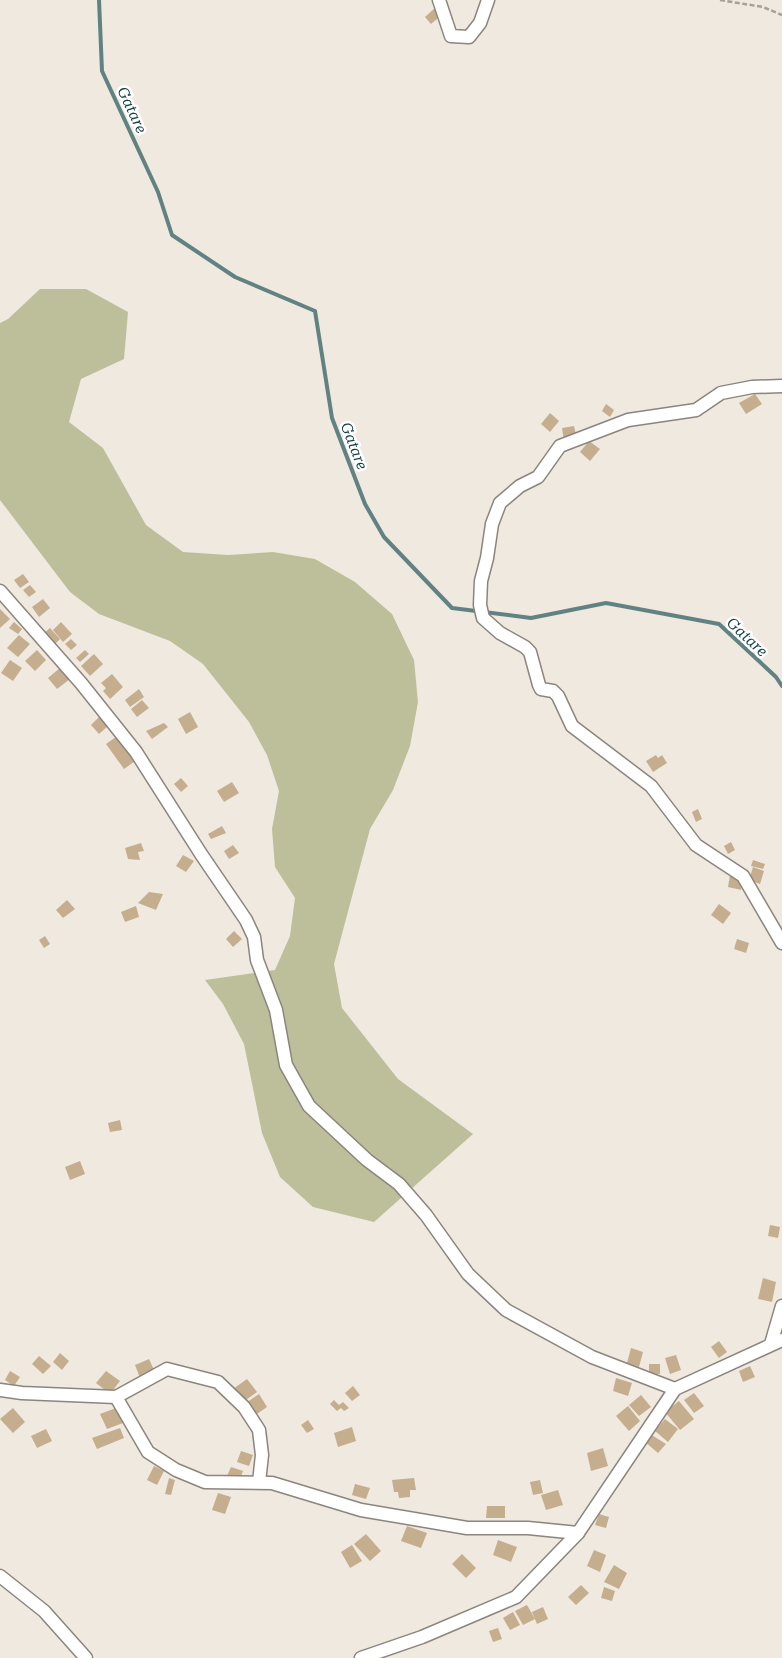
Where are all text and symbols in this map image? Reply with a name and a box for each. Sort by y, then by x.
water label: Gatare [113,84,151,136]
water label: Gatare [337,420,371,472]
water label: Gatare [723,614,771,661]

